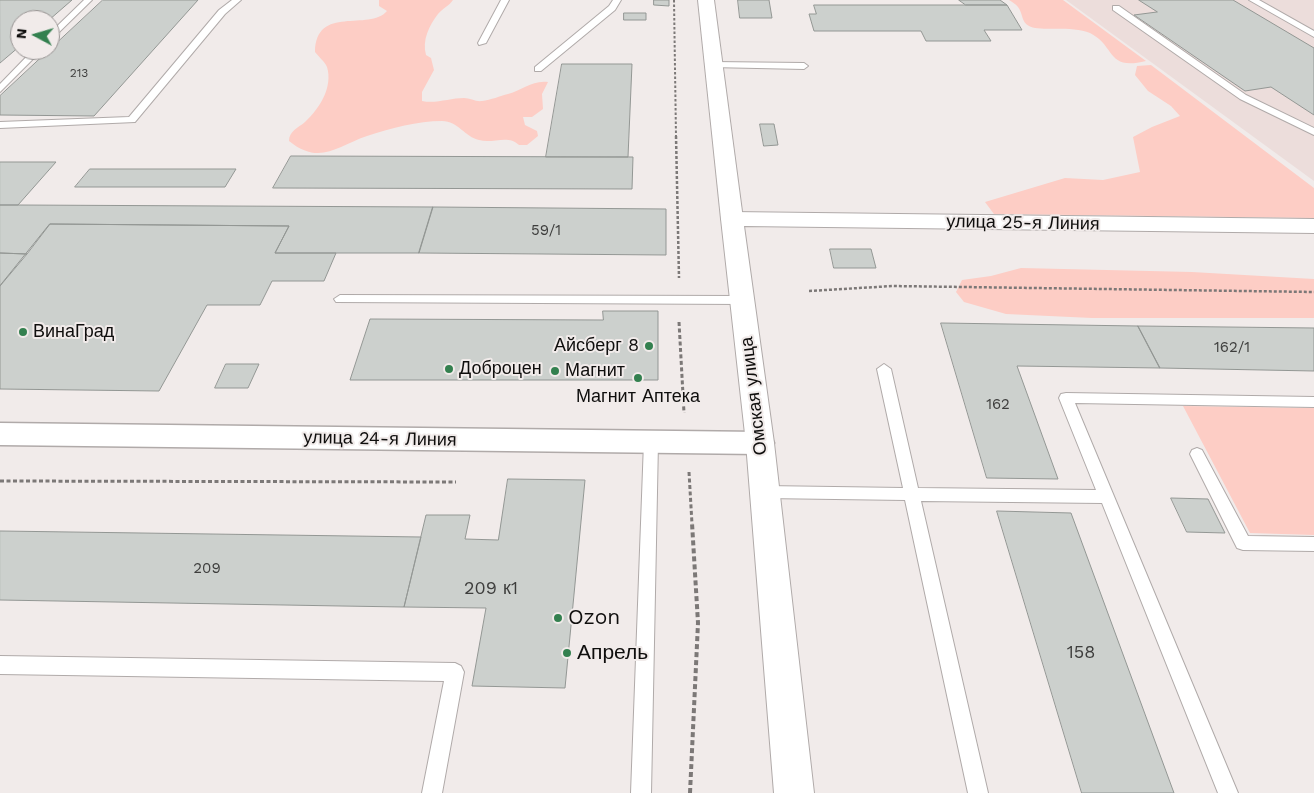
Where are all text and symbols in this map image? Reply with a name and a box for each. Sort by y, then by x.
north arrow [10,10,60,60]
text: N [13,28,30,40]
house number: 213 [70,66,88,80]
street label: улица 25-я Линия [946,211,1100,235]
house number: 59/1 [531,222,561,240]
place label: ВинаГрад [33,321,114,343]
marker: ВинаГрад [17,326,29,338]
place label: Айсберг 8 [554,335,639,357]
street label: Омская улица [736,336,772,456]
house number: 162/1 [1214,339,1250,357]
marker: Айсберг 8 [643,340,655,352]
place label: Доброцен [459,358,542,380]
place label: Магнит [565,360,625,382]
marker: Доброцен [443,363,455,375]
marker: Магнит [549,365,561,377]
marker: Магнит Аптека [632,372,644,384]
place label: Магнит Аптека [576,386,700,408]
house number: 162 [986,396,1010,414]
street label: улица 24-я Линия [303,427,457,451]
house number: 209 [193,560,221,578]
house number: 209 к1 [464,578,518,600]
place label: Ozon [568,605,620,631]
marker: Ozon [552,612,564,624]
place label: Апрель [577,640,648,666]
house number: 158 [1067,642,1095,664]
marker: Апрель [561,647,573,659]

